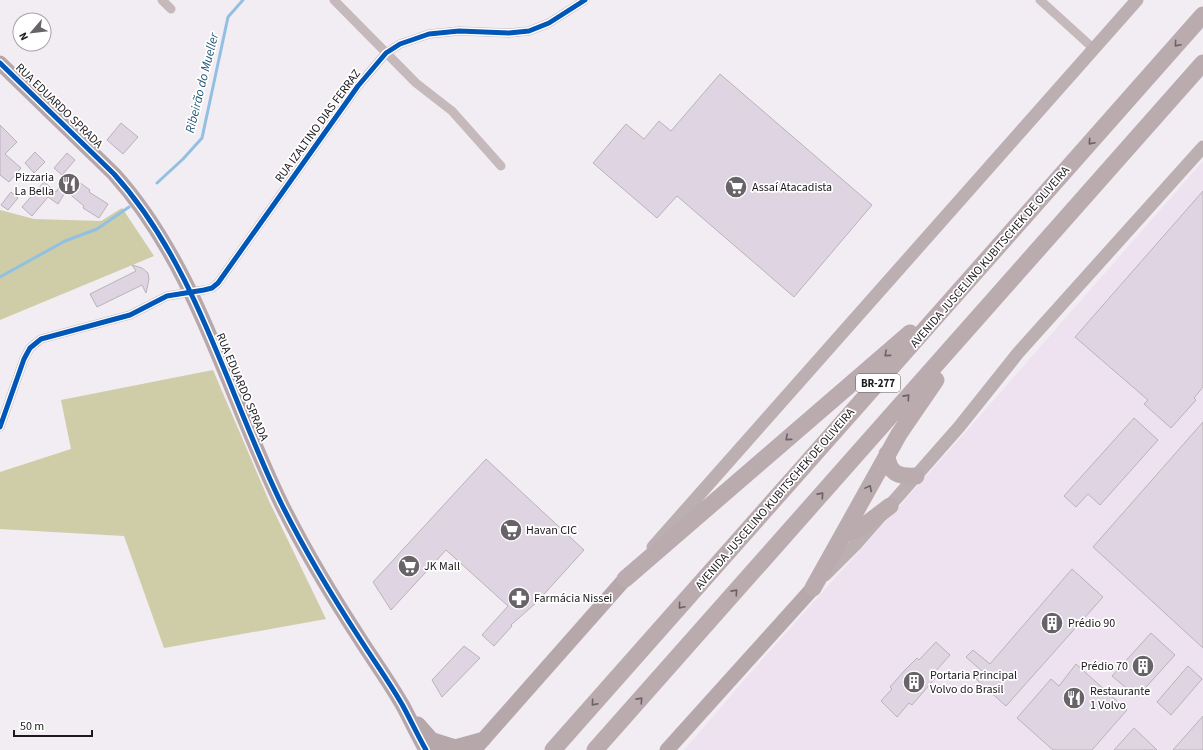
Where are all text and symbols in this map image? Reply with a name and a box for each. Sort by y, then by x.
north arrow [12,12,52,52]
text: N [15,30,32,43]
water label: Ribeirão do Mueller [181,30,223,135]
one-way arrow [1175,39,1182,47]
street label: RUA EDUARDO SPRADA [11,60,107,153]
street label: RUA IZALTINO DIAS FERRAZ [271,66,365,186]
one-way arrow [1089,137,1096,144]
street label: AVENIDA JUSCELINO KUBITSCHEK DE OLIVEIRA [906,162,1074,351]
place label: Pizzaria La Bella [15,169,54,200]
restaurant icon: Pizzaria La Bella [56,171,82,197]
supermarket icon: Assaí Atacadista [723,174,749,200]
place label: Assaí Atacadista [752,179,832,196]
street label: RUA EDUARDO SPRADA [212,330,273,444]
one-way arrow [884,349,891,356]
road number: BR-277 [856,374,900,392]
one-way arrow [903,395,910,402]
street label: AVENIDA JUSCELINO KUBITSCHEK DE OLIVEIRA [691,404,859,593]
one-way arrow [785,434,793,441]
one-way arrow [864,485,871,493]
one-way arrow [817,492,824,499]
supermarket icon: Havan CIC [498,517,524,543]
place label: Havan CIC [526,522,577,539]
supermarket icon: JK Mall [396,553,422,579]
place label: JK Mall [424,558,460,575]
pharmacy icon: Farmácia Nissei [506,585,532,611]
one-way arrow [730,589,738,597]
place label: Farmácia Nissei [534,590,612,607]
one-way arrow [678,601,685,609]
building icon: Prédio 90 [1039,610,1065,636]
place label: Prédio 90 [1068,615,1115,632]
building icon: Prédio 70 [1130,653,1156,679]
place label: Prédio 70 [1081,658,1128,675]
place label: Portaria Principal Volvo do Brasil [930,667,1017,698]
building icon: Portaria Principal Volvo do Brasil [901,669,927,695]
place label: Restaurante 1 Volvo [1090,683,1150,714]
restaurant icon: Restaurante 1 Volvo [1061,685,1087,711]
one-way arrow [635,697,642,705]
one-way arrow [592,699,599,706]
scale bar [14,712,92,738]
text: 50 m [20,718,44,735]

